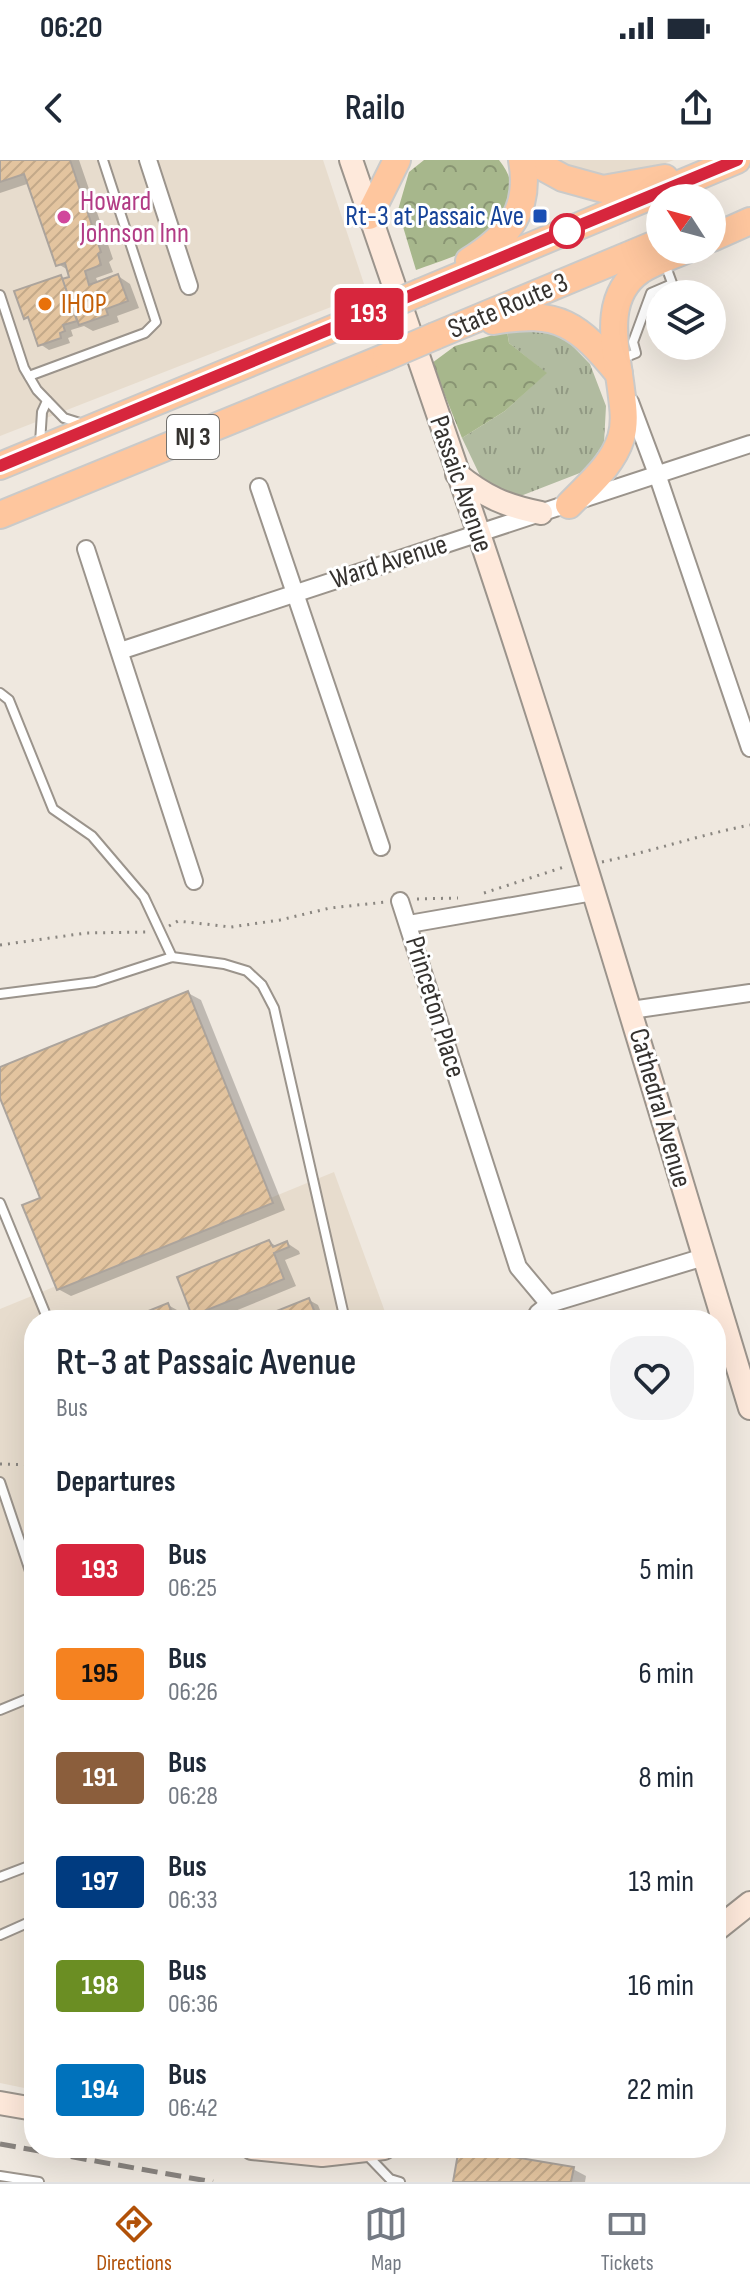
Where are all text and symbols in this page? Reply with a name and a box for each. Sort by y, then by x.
text: 06:20 [40,10,103,46]
icon: back [32,86,76,130]
icon: share [674,86,718,130]
text: Railo [345,87,405,130]
north arrow [646,184,726,264]
map controls [646,184,726,360]
place label: Howard Johnson Inn [79,185,189,250]
place label: Rt-3 at Passaic Ave [345,200,524,233]
marker: Rt-3 at Passaic Ave [531,207,549,225]
marker: Howard Johnson Inn [55,208,73,226]
unlabelled marker [550,214,584,248]
street label: State Route 3 [443,266,573,346]
button: layers [646,280,726,360]
place label: IHOP [61,288,107,321]
line badge: 193 [323,288,415,340]
marker: IHOP [36,295,54,313]
text: 193 [351,297,387,330]
street label: Passaic Avenue [422,411,500,557]
road number: NJ 3 [167,415,219,459]
street label: Ward Avenue [327,528,451,596]
street label: Princeton Place [398,932,472,1082]
street label: Cathedral Avenue [622,1025,698,1191]
button: heart [610,1336,694,1420]
text: Rt-3 at Passaic Avenue [56,1340,356,1385]
text: Bus [56,1393,88,1424]
text: Departures [56,1464,176,1500]
text: Bus [168,1537,207,1573]
text: 5 min [640,1552,694,1588]
text: 193 [82,1553,118,1586]
text: 06:25 [168,1573,217,1604]
text: Bus [168,1641,207,1677]
text: 6 min [638,1656,694,1692]
text: 195 [82,1657,118,1690]
text: 06:26 [168,1677,218,1708]
text: Bus [168,1745,207,1781]
text: 8 min [638,1760,694,1796]
text: 191 [82,1761,118,1794]
text: 06:28 [168,1781,218,1812]
text: Bus [168,1849,207,1885]
text: 13 min [628,1864,694,1900]
text: 197 [82,1865,118,1898]
text: 06:33 [168,1885,218,1916]
text: Bus [168,1953,207,1989]
text: 16 min [628,1968,694,2004]
text: 198 [81,1969,119,2002]
text: 06:36 [168,1989,218,2020]
text: Bus [168,2057,207,2093]
text: 22 min [627,2072,694,2108]
text: 194 [81,2073,119,2106]
text: 06:42 [168,2093,218,2124]
tab: Directions [96,2202,172,2277]
tab: Map [364,2202,408,2277]
tab: Tickets [601,2202,654,2277]

